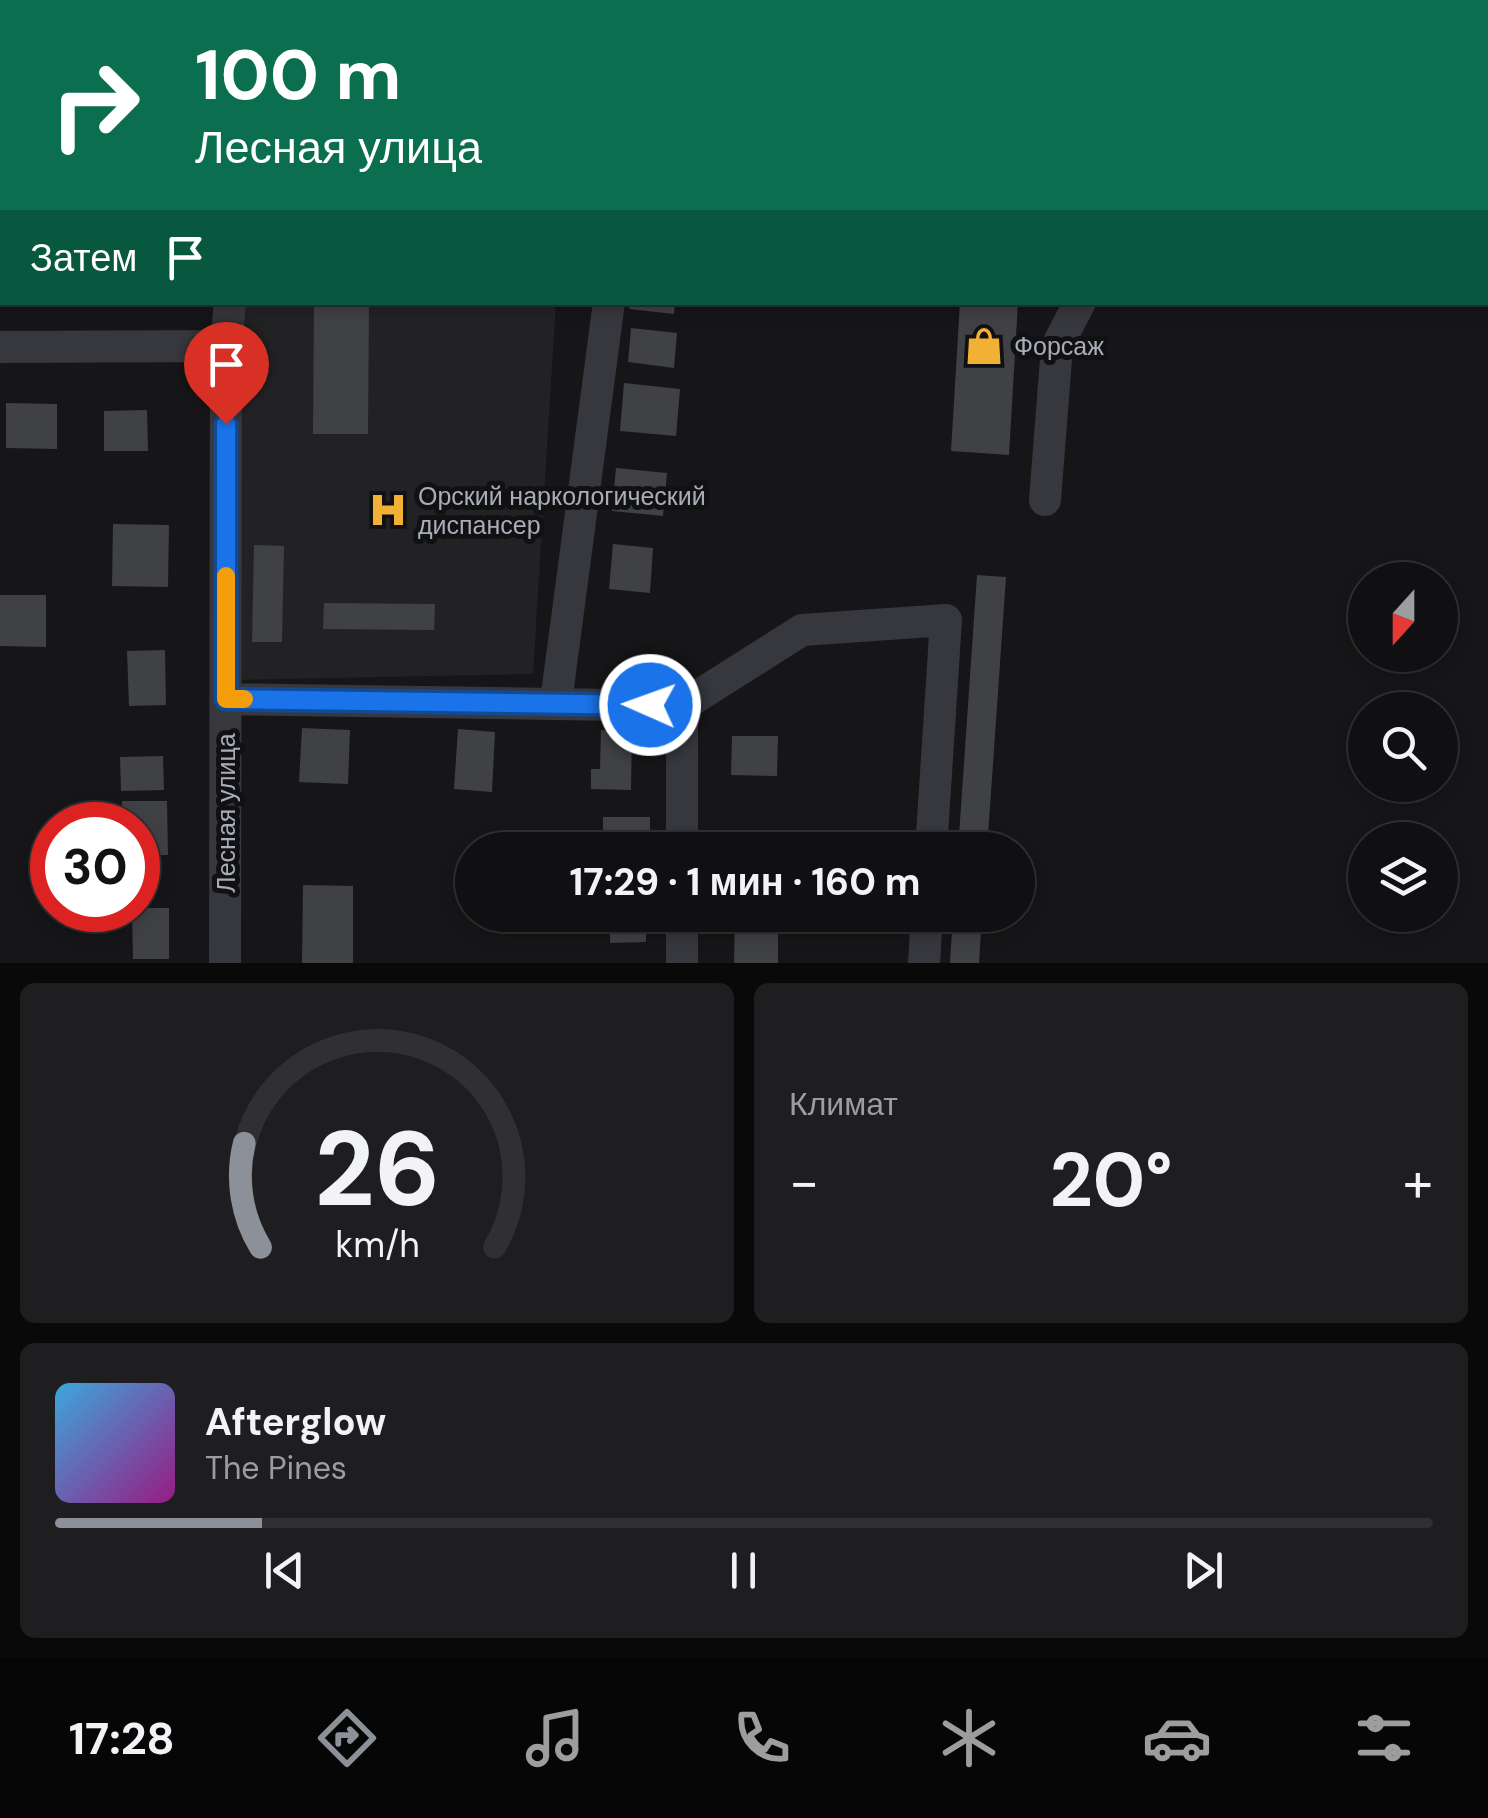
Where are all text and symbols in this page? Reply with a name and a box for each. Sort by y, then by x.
text: 100 m [195,30,401,121]
icon: right [30,40,160,170]
text: Лесная улица [195,118,482,177]
icon: arrive [158,230,213,285]
text: Затем [30,233,138,283]
pin [184,322,269,425]
shop icon: Форсаж [963,325,1005,367]
place label: Форсаж [1014,330,1104,363]
icon: arrive [199,337,254,392]
place label: Орский наркологический диспансер [418,480,706,542]
hospital icon: Орский наркологический диспансер [367,489,409,531]
north arrow [1348,562,1458,672]
map controls [1348,562,1458,932]
position arrow [598,653,702,757]
button: search [1348,692,1458,802]
street label: Лесная улица [210,733,243,893]
speed limit sign: 30 [30,802,160,932]
button: layers [1348,822,1458,932]
text: 17:29 · 1 мин · 160 m [569,857,921,907]
text: Климат [789,1083,898,1125]
text: 26 [314,1102,440,1237]
text: 20° [1050,1132,1173,1229]
text: − [789,1146,819,1218]
text: + [1403,1146,1433,1218]
text: km/h [335,1222,419,1268]
text: Afterglow [205,1397,386,1447]
text: The Pines [205,1447,347,1489]
icon: previous [257,1543,312,1598]
icon: pause [716,1543,771,1598]
icon: next [1176,1543,1231,1598]
icon: directions [312,1703,382,1773]
icon: music [520,1703,590,1773]
icon: phone [727,1703,797,1773]
icon: climate [934,1703,1004,1773]
icon: car [1142,1703,1212,1773]
icon: filters [1349,1703,1419,1773]
text: 17:28 [69,1709,175,1768]

